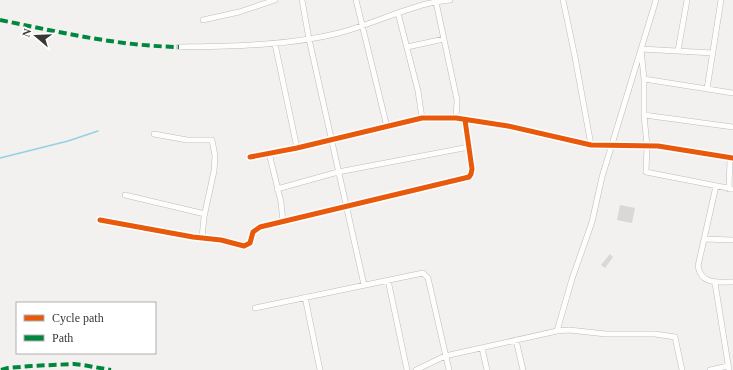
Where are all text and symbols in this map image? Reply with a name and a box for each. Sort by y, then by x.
north arrow [16,16,56,56]
text: N [20,27,34,38]
legend [16,302,156,354]
text: Cycle path [52,311,104,325]
text: Path [52,331,73,345]

